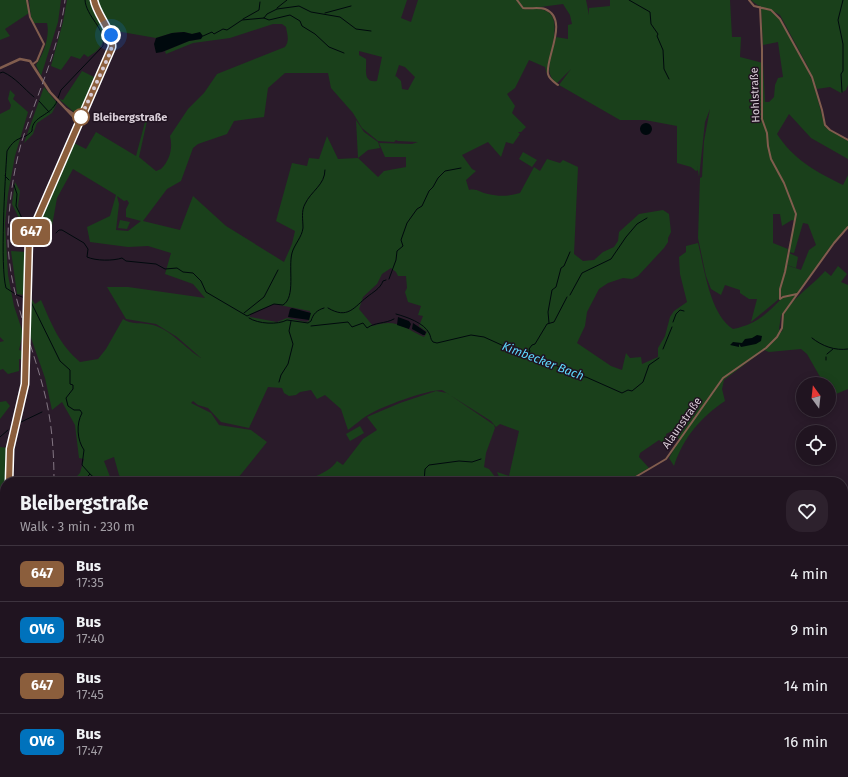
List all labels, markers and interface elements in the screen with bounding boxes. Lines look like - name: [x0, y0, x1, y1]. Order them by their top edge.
- your location: [101, 25, 121, 45]
- street label: Hohlstraße: [748, 67, 762, 123]
- marker: Bleibergstraße: [72, 108, 90, 126]
- place label: Bleibergstraße: [93, 111, 167, 124]
- line badge: 647: [8, 219, 54, 245]
- text: 647: [20, 223, 42, 240]
- water label: Kimbecker Bach: [500, 339, 586, 383]
- north arrow: [796, 377, 836, 417]
- map controls: [796, 377, 836, 465]
- street label: Alaunstraße: [660, 395, 704, 451]
- button: locate: [796, 425, 836, 465]
- button: heart: [786, 490, 828, 532]
- text: Bleibergstraße: [20, 492, 149, 515]
- text: Walk · 3 min · 230 m: [20, 519, 135, 534]
- text: Bus: [76, 557, 101, 575]
- text: 647: [31, 565, 53, 582]
- text: 4 min: [790, 565, 828, 583]
- text: 17:35: [76, 575, 104, 590]
- text: Bus: [76, 613, 101, 631]
- text: OV6: [29, 621, 55, 638]
- text: 9 min: [790, 621, 828, 639]
- text: 17:40: [76, 631, 105, 646]
- text: Bus: [76, 669, 101, 687]
- text: 647: [31, 677, 53, 694]
- text: 14 min: [784, 677, 828, 695]
- text: 17:45: [76, 687, 104, 702]
- text: Bus: [76, 725, 101, 743]
- text: OV6: [29, 733, 55, 750]
- text: 16 min: [784, 733, 828, 751]
- text: 17:47: [76, 743, 103, 758]

